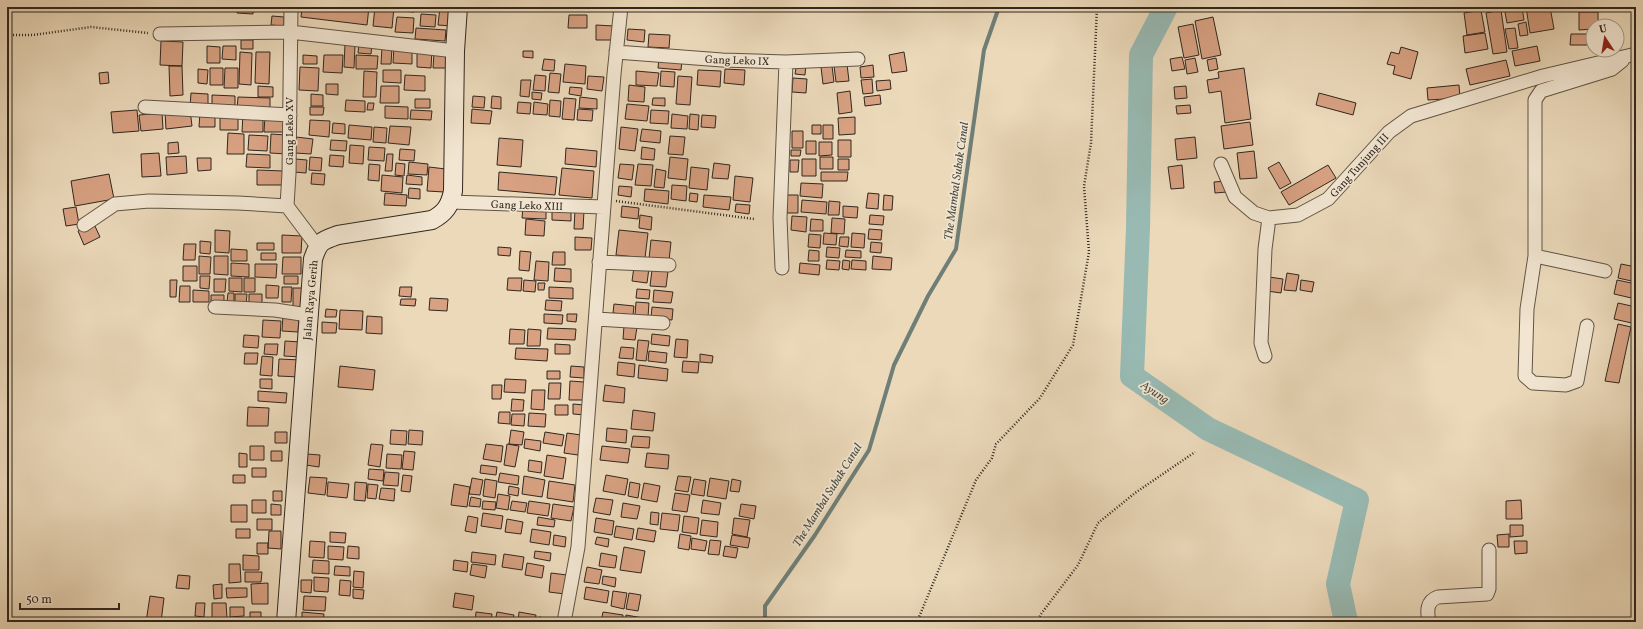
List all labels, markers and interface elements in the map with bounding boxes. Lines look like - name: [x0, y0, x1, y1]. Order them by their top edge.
- north arrow: [1585, 18, 1625, 58]
- text: U: [1598, 21, 1609, 38]
- street label: Gang Leko IX: [705, 53, 769, 70]
- street label: Gang Leko XV: [283, 97, 298, 165]
- water label: The Mambal Subak Canal: [941, 121, 973, 241]
- street label: Gang Tunjung III: [1327, 131, 1393, 201]
- street label: Gang Leko XIII: [491, 198, 563, 215]
- street label: Jalan Raya Gerih: [301, 259, 323, 341]
- water label: Ayung: [1136, 377, 1172, 408]
- water label: The Mambal Subak Canal: [789, 441, 866, 550]
- scale bar: [20, 585, 119, 611]
- text: 50 m: [26, 592, 52, 608]

